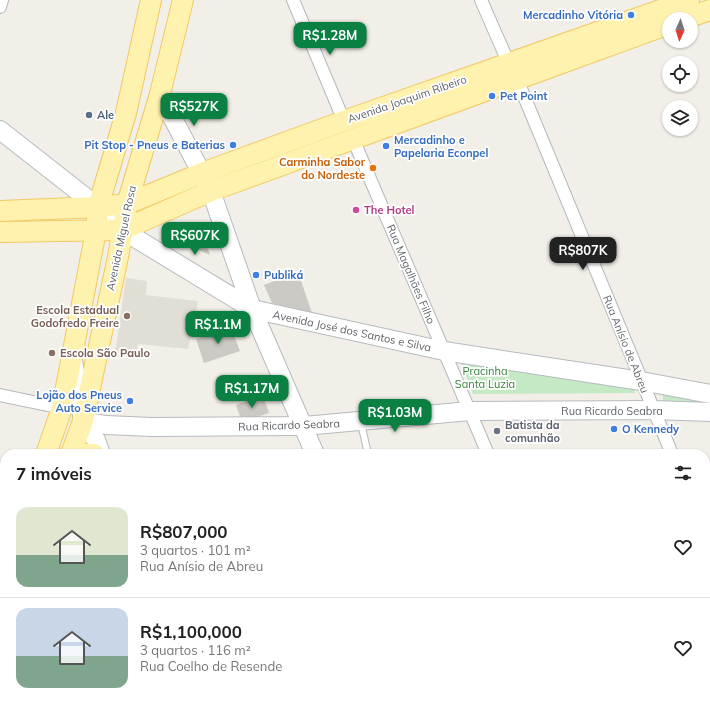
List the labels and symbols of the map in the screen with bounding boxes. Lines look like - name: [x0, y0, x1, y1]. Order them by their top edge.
- place label: Mercadinho Vitória: [523, 8, 623, 22]
- marker: Mercadinho Vitória: [626, 10, 636, 20]
- north arrow: [662, 12, 698, 48]
- pin: R$1.28M: [293, 22, 367, 56]
- street label: Avenida Joaquim Ribeiro: [346, 72, 468, 126]
- place label: Pet Point: [500, 89, 547, 103]
- marker: Pet Point: [487, 91, 497, 101]
- pin: R$527K: [161, 93, 227, 127]
- place label: Ale: [97, 108, 114, 122]
- marker: Ale: [84, 110, 94, 120]
- place label: Mercadinho e Papelaria Econpel: [394, 133, 488, 160]
- place label: Pit Stop - Pneus e Baterias: [84, 138, 225, 152]
- marker: Pit Stop - Pneus e Baterias: [228, 140, 238, 150]
- marker: Mercadinho e Papelaria Econpel: [381, 141, 391, 151]
- place label: Carminha Sabor do Nordeste: [279, 155, 366, 182]
- marker: Carminha Sabor do Nordeste: [368, 163, 378, 173]
- street label: Avenida Miguel Rosa: [103, 184, 139, 292]
- place label: The Hotel: [364, 203, 415, 217]
- marker: The Hotel: [351, 205, 361, 215]
- pin: R$607K: [162, 222, 228, 256]
- street label: Rua Magalhães Filho: [384, 222, 438, 326]
- pin: R$807K: [550, 237, 616, 271]
- place label: Publiká: [264, 268, 303, 282]
- marker: Publiká: [251, 270, 261, 280]
- street label: Rua Anísio de Abreu: [600, 293, 652, 395]
- place label: Escola Estadual Godofredo Freire: [31, 303, 119, 330]
- street label: Avenida José dos Santos e Silva: [271, 307, 433, 355]
- marker: Escola Estadual Godofredo Freire: [122, 311, 132, 321]
- pin: R$1.1M: [185, 311, 251, 345]
- place label: Escola São Paulo: [60, 346, 150, 360]
- marker: Escola São Paulo: [47, 348, 57, 358]
- park label: Pracinha Santa Luzia: [455, 364, 515, 391]
- pin: R$1.17M: [215, 375, 289, 409]
- place label: Lojão dos Pneus Auto Service: [36, 388, 122, 415]
- marker: Lojão dos Pneus Auto Service: [125, 396, 135, 406]
- pin: R$1.03M: [358, 399, 432, 433]
- street label: Rua Ricardo Seabra: [561, 404, 663, 418]
- street label: Rua Ricardo Seabra: [238, 416, 340, 434]
- place label: Batista da comunhão: [505, 418, 560, 445]
- place label: O Kennedy: [622, 422, 679, 436]
- marker: O Kennedy: [609, 424, 619, 434]
- marker: Batista da comunhão: [492, 426, 502, 436]

